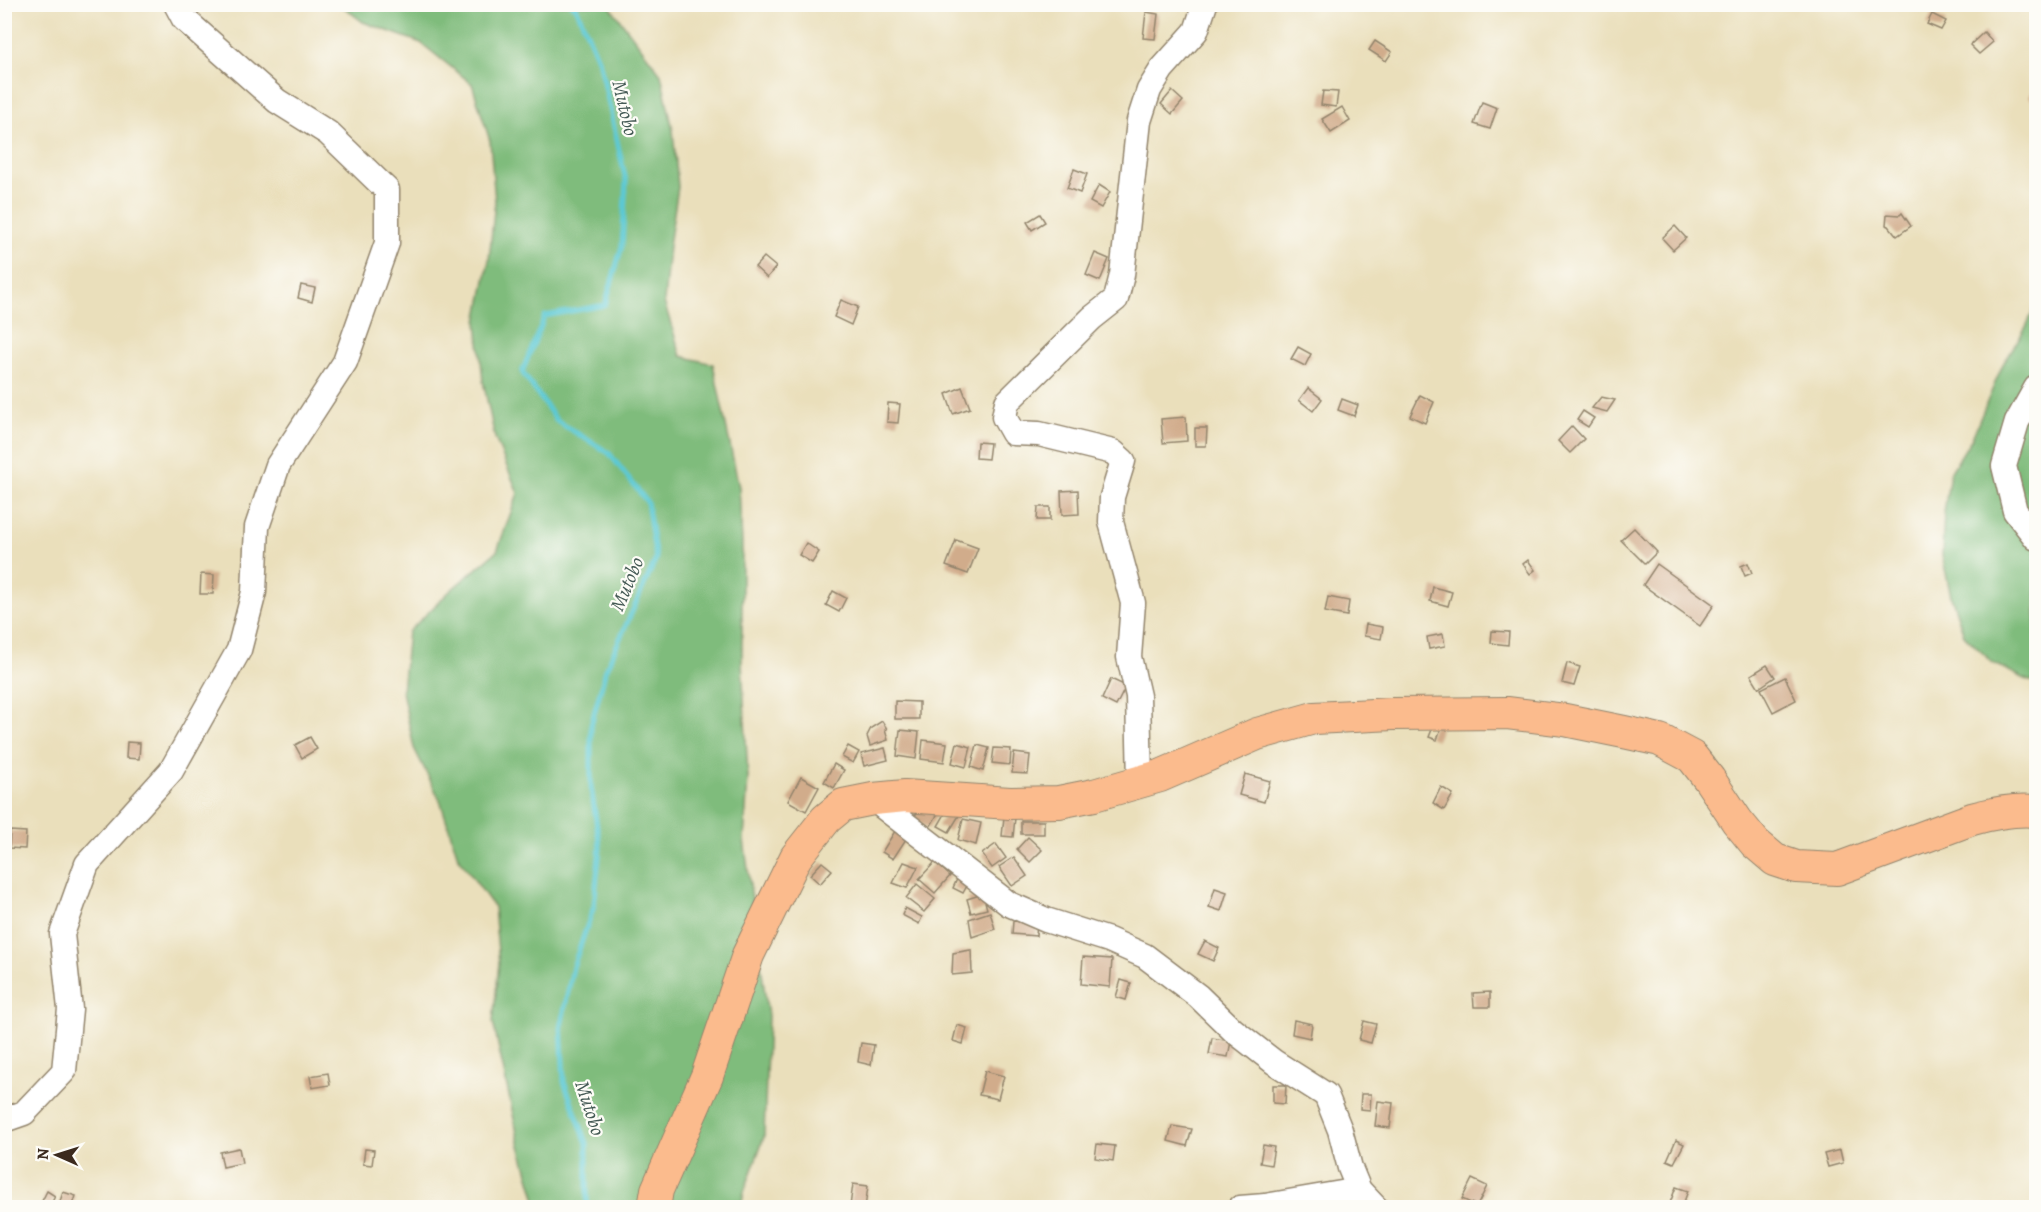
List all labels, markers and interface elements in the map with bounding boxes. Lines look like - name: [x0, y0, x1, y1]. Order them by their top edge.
- water label: Mutobo: [605, 77, 645, 139]
- water label: Mutobo: [604, 553, 650, 615]
- water label: Mutobo: [568, 1077, 612, 1139]
- north arrow: [27, 1125, 87, 1185]
- text: N: [32, 1148, 54, 1161]

